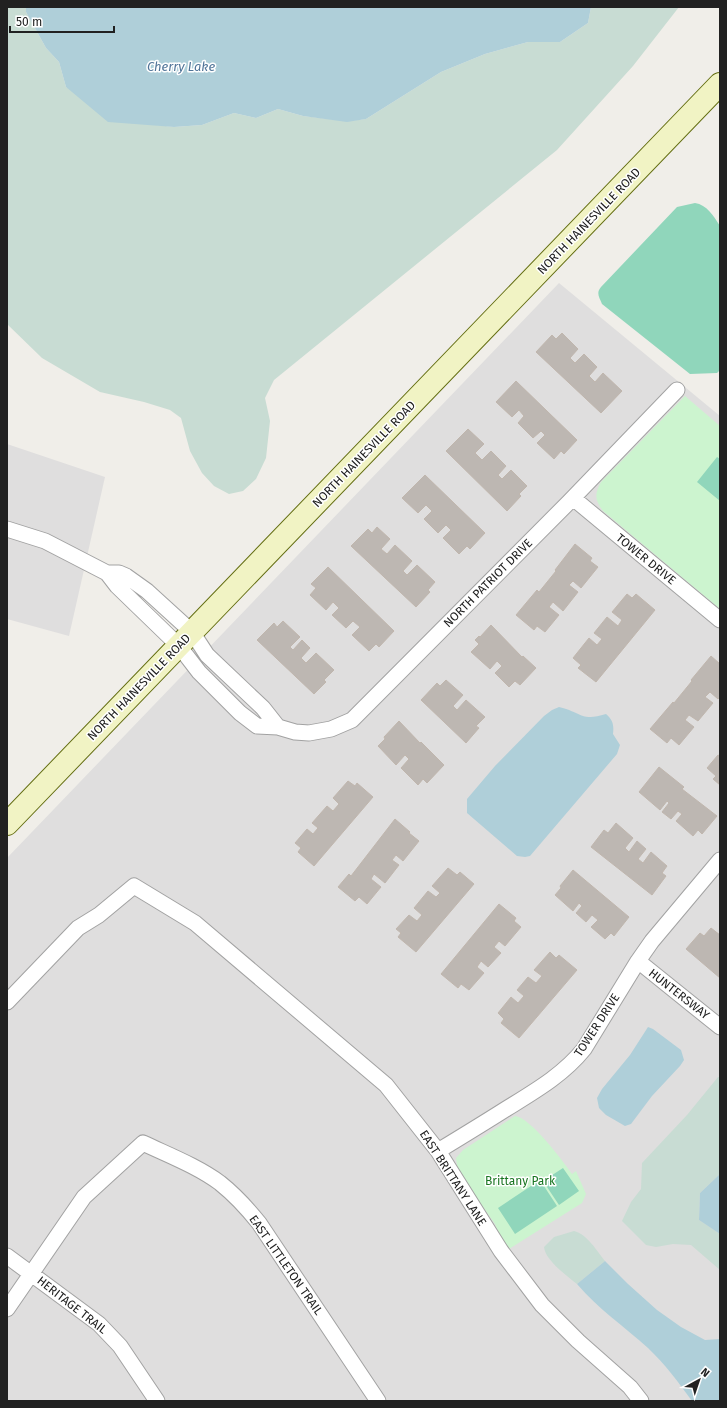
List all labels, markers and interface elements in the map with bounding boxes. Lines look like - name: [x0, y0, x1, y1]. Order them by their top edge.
- scale bar: [10, 8, 114, 34]
- text: 50 m: [16, 15, 42, 29]
- water label: Cherry Lake: [147, 59, 215, 74]
- street label: NORTH HAINESVILLE ROAD: [535, 165, 644, 277]
- street label: NORTH HAINESVILLE ROAD: [310, 398, 419, 510]
- street label: TOWER DRIVE: [613, 531, 679, 587]
- street label: NORTH PATRIOT DRIVE: [441, 536, 535, 630]
- street label: NORTH HAINESVILLE ROAD: [85, 631, 194, 743]
- street label: HUNTERSWAY: [646, 966, 713, 1022]
- street label: TOWER DRIVE: [571, 991, 623, 1059]
- street label: EAST BRITTANY LANE: [417, 1128, 489, 1228]
- park label: Brittany Park: [485, 1174, 556, 1188]
- street label: EAST LITTLETON TRAIL: [246, 1212, 326, 1318]
- street label: HERITAGE TRAIL: [34, 1273, 110, 1337]
- north arrow: [679, 1360, 719, 1400]
- text: N: [698, 1365, 712, 1380]

